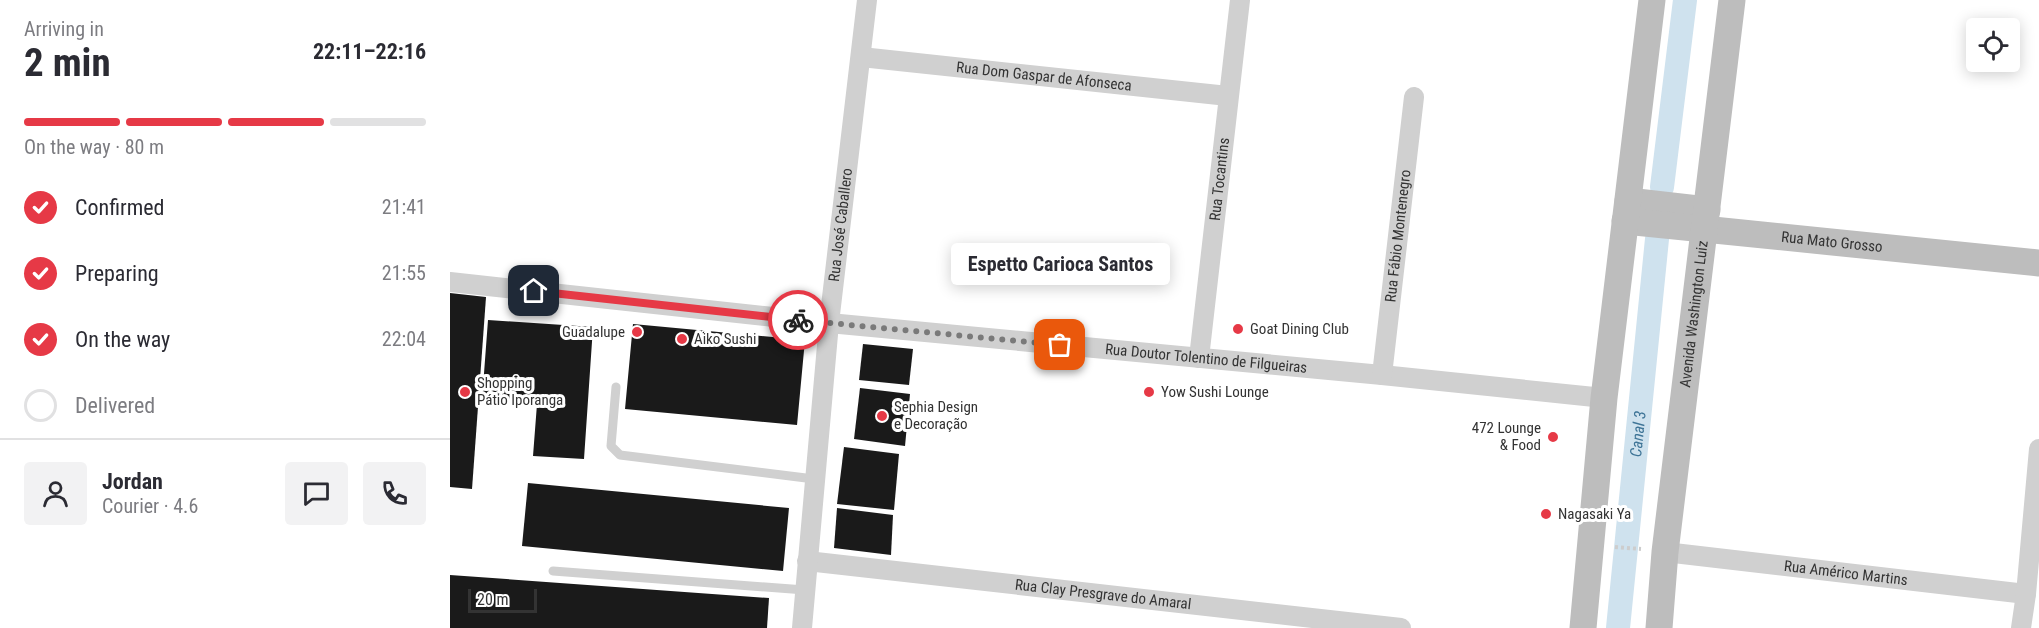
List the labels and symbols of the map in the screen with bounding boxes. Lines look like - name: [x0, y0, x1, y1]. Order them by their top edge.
- street label: Rua Dom Gaspar de Afonseca: [955, 58, 1133, 95]
- street label: Rua Tocantins: [1206, 136, 1233, 222]
- street label: Rua José Caballero: [825, 167, 856, 283]
- street label: Rua Fábio Montenegro: [1381, 169, 1415, 303]
- street label: Rua Mato Grosso: [1780, 228, 1883, 256]
- street label: Avenida Washington Luiz: [1676, 240, 1712, 388]
- callout: Espetto Carioca Santos: [950, 243, 1170, 285]
- pin: [508, 265, 559, 316]
- courier: [768, 290, 828, 350]
- pin: [1034, 319, 1085, 370]
- place label: Goat Dining Club: [1250, 320, 1349, 338]
- marker: Goat Dining Club: [1231, 322, 1245, 336]
- place label: Guadalupe: [562, 323, 625, 341]
- marker: Guadalupe: [630, 325, 644, 339]
- place label: Aiko Sushi: [694, 330, 756, 348]
- marker: Aiko Sushi: [675, 332, 689, 346]
- street label: Rua Doutor Tolentino de Filgueiras: [1104, 340, 1308, 377]
- place label: Shopping Pátio Iporanga: [477, 374, 563, 409]
- place label: Yow Sushi Lounge: [1161, 383, 1269, 401]
- marker: Shopping Pátio Iporanga: [458, 385, 472, 399]
- marker: Yow Sushi Lounge: [1142, 385, 1156, 399]
- place label: Sephia Design e Decoração: [894, 398, 978, 433]
- marker: Sephia Design e Decoração: [875, 409, 889, 423]
- water label: Canal 3: [1626, 410, 1650, 458]
- place label: 472 Lounge & Food: [1472, 419, 1541, 454]
- marker: 472 Lounge & Food: [1546, 430, 1560, 444]
- place label: Nagasaki Ya: [1558, 505, 1631, 523]
- marker: Nagasaki Ya: [1539, 507, 1553, 521]
- street label: Rua Américo Martins: [1783, 557, 1909, 589]
- street label: Rua Clay Presgrave do Amaral: [1014, 576, 1192, 613]
- scale bar: [468, 586, 537, 614]

